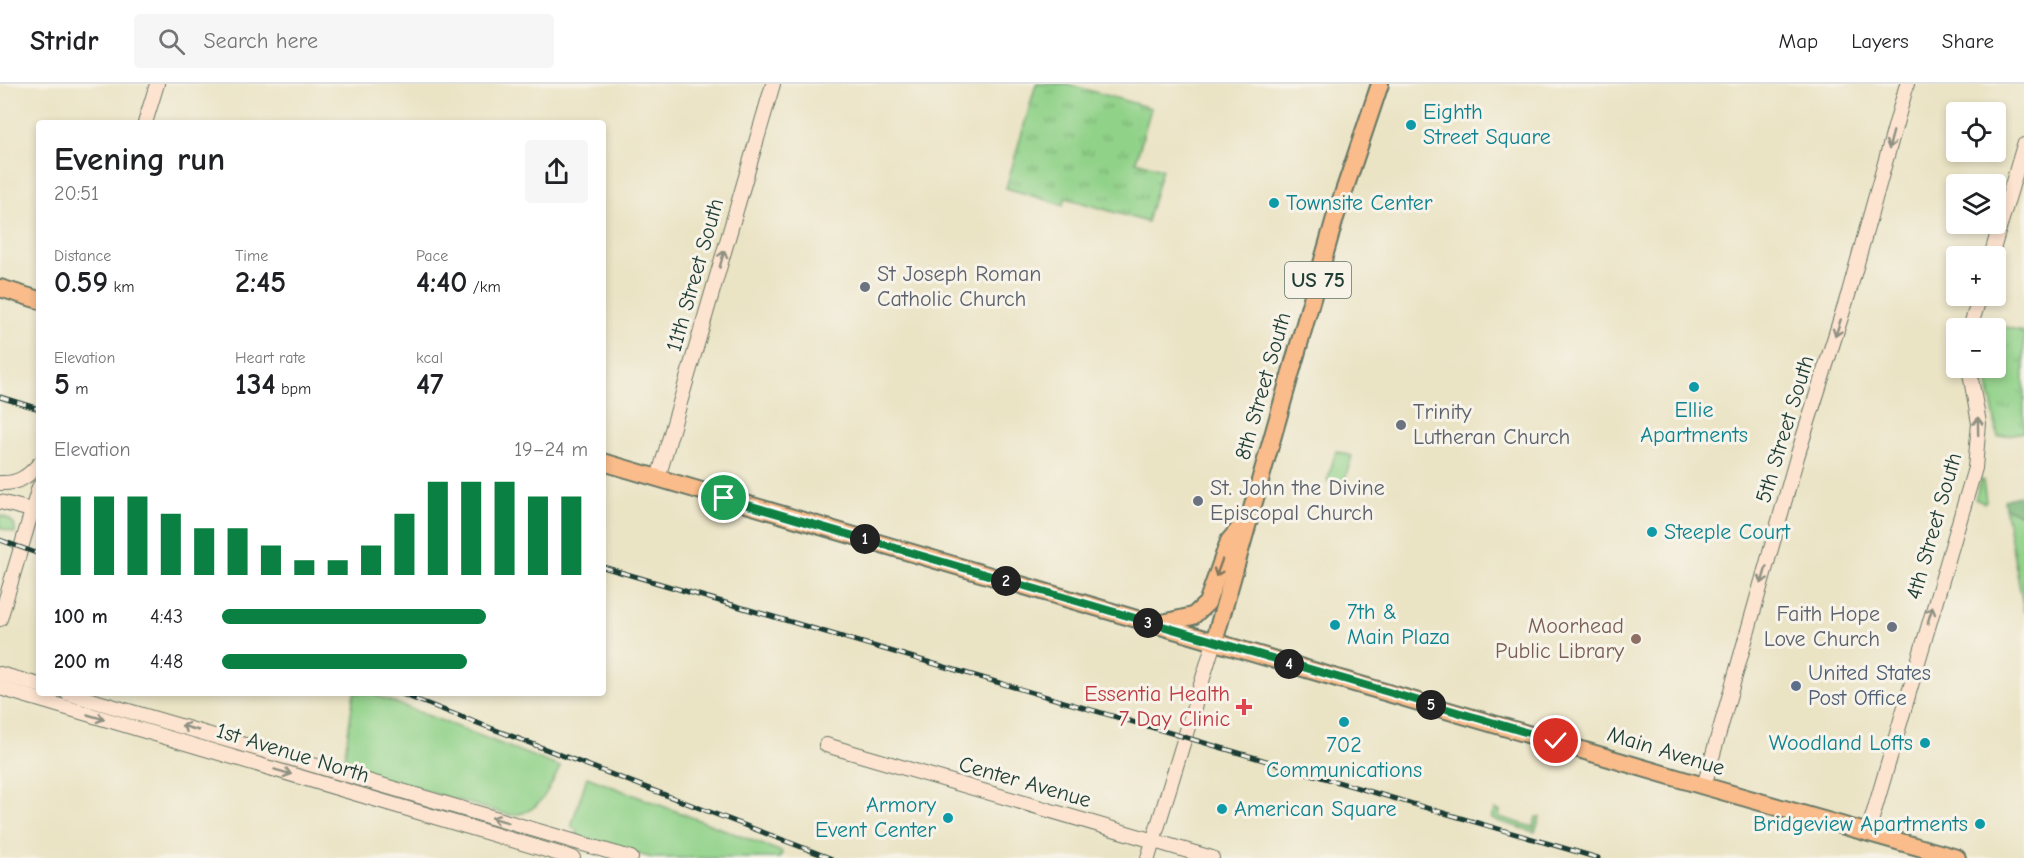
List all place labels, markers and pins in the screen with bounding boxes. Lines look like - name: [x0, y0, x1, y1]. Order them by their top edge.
- place label: Eighth Street Square: [1423, 99, 1551, 150]
- marker: Eighth Street Square: [1404, 118, 1418, 132]
- place label: Townsite Center: [1286, 190, 1433, 216]
- marker: Townsite Center: [1267, 196, 1281, 210]
- place label: St Joseph Roman Catholic Church: [877, 261, 1041, 312]
- marker: St Joseph Roman Catholic Church: [858, 280, 872, 294]
- marker: Ellie Apartments: [1687, 380, 1701, 394]
- place label: Ellie Apartments: [1640, 397, 1748, 448]
- place label: Trinity Lutheran Church: [1413, 399, 1570, 450]
- marker: Trinity Lutheran Church: [1394, 418, 1408, 432]
- pin: [698, 472, 749, 523]
- place label: St. John the Divine Episcopal Church: [1210, 475, 1385, 526]
- marker: St. John the Divine Episcopal Church: [1191, 494, 1205, 508]
- place label: Steeple Court: [1664, 519, 1791, 545]
- pin: 1: [850, 524, 880, 554]
- marker: Steeple Court: [1645, 525, 1659, 539]
- pin: 2: [991, 566, 1021, 596]
- place label: 7th & Main Plaza: [1347, 599, 1450, 650]
- place label: Faith Hope Love Church: [1764, 601, 1880, 652]
- pin: 3: [1133, 608, 1163, 638]
- place label: Moorhead Public Library: [1495, 613, 1624, 664]
- marker: 7th & Main Plaza: [1328, 618, 1342, 632]
- marker: Faith Hope Love Church: [1885, 620, 1899, 634]
- marker: Moorhead Public Library: [1629, 632, 1643, 646]
- pin: 4: [1274, 649, 1304, 679]
- place label: United States Post Office: [1808, 660, 1931, 711]
- marker: United States Post Office: [1789, 679, 1803, 693]
- place label: Essentia Health 7 Day Clinic: [1084, 681, 1230, 732]
- pin: 5: [1416, 690, 1446, 720]
- marker: Essentia Health 7 Day Clinic: [1235, 698, 1253, 716]
- marker: 702 Communications: [1337, 715, 1351, 729]
- pin: [1530, 715, 1581, 766]
- place label: Woodland Lofts: [1769, 730, 1913, 756]
- place label: 702 Communications: [1266, 732, 1422, 783]
- marker: Woodland Lofts: [1918, 736, 1932, 750]
- place label: Armory Event Center: [815, 792, 936, 843]
- place label: American Square: [1234, 796, 1397, 822]
- marker: American Square: [1215, 802, 1229, 816]
- marker: Armory Event Center: [941, 811, 955, 825]
- place label: Bridgeview Apartments: [1753, 811, 1968, 837]
- marker: Bridgeview Apartments: [1973, 817, 1987, 831]

